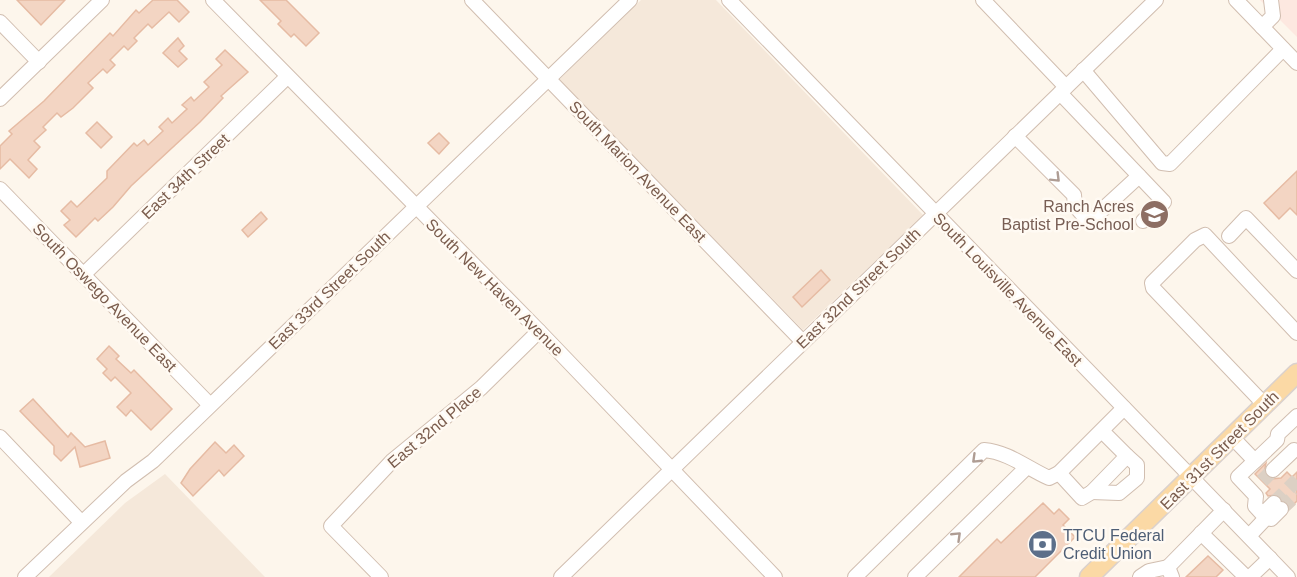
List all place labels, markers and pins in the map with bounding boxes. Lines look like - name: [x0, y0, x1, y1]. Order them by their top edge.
- place label: Ranch Acres Baptist Pre-School: [1001, 198, 1134, 233]
- school or university icon: Ranch Acres Baptist Pre-School: [1139, 199, 1171, 231]
- place label: TTCU Federal Credit Union: [1063, 527, 1164, 562]
- bank icon: TTCU Federal Credit Union: [1026, 528, 1058, 560]

